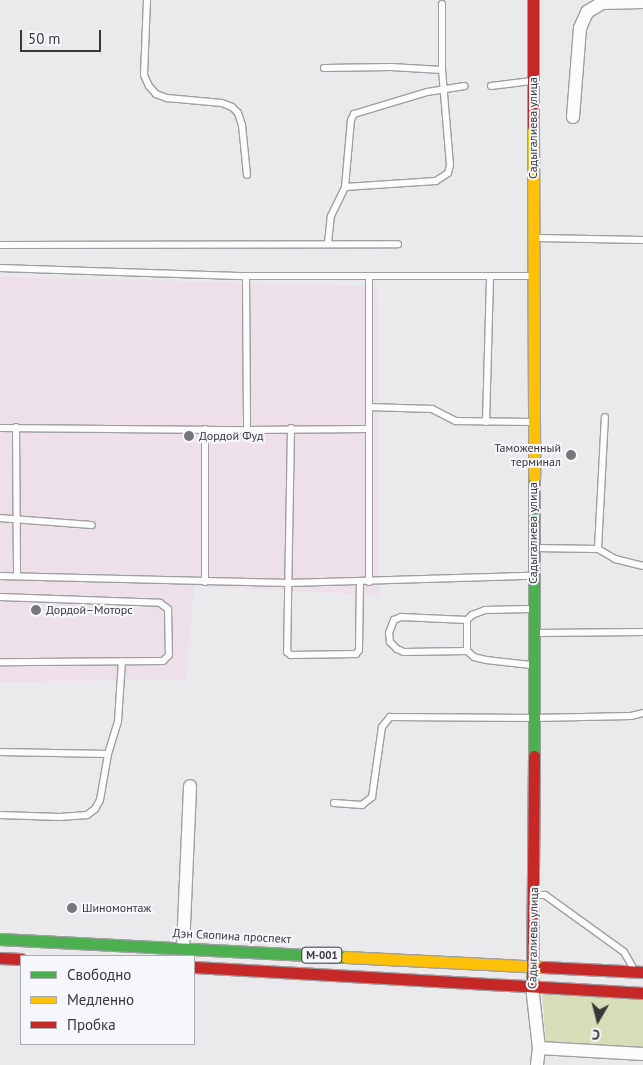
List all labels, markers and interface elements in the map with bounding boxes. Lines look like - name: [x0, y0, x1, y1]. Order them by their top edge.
- scale bar: [22, 20, 104, 52]
- text: 50 m: [28, 29, 61, 48]
- street label: Садыгалиева улица: [526, 77, 540, 179]
- place label: Дордой Фуд: [199, 429, 263, 443]
- marker: Дордой Фуд: [183, 430, 195, 442]
- place label: Таможенный терминал: [494, 441, 561, 469]
- marker: Таможенный терминал: [565, 449, 577, 461]
- street label: Садыгалиева улица: [526, 482, 540, 584]
- place label: Дордой–Моторс: [46, 603, 133, 617]
- marker: Дордой–Моторс: [30, 604, 42, 616]
- street label: Садыгалиева улица: [525, 887, 541, 989]
- place label: Шиномонтаж: [82, 901, 151, 915]
- marker: Шиномонтаж: [66, 902, 78, 914]
- street label: Дэн Сяопина проспект: [172, 926, 292, 946]
- road number: M-001: [301, 946, 343, 964]
- legend: [20, 955, 195, 1045]
- text: Свободно: [67, 965, 131, 984]
- text: Медленно: [67, 990, 134, 1009]
- north arrow: [573, 995, 623, 1045]
- text: Пробка: [67, 1015, 116, 1034]
- text: С: [591, 1025, 601, 1044]

